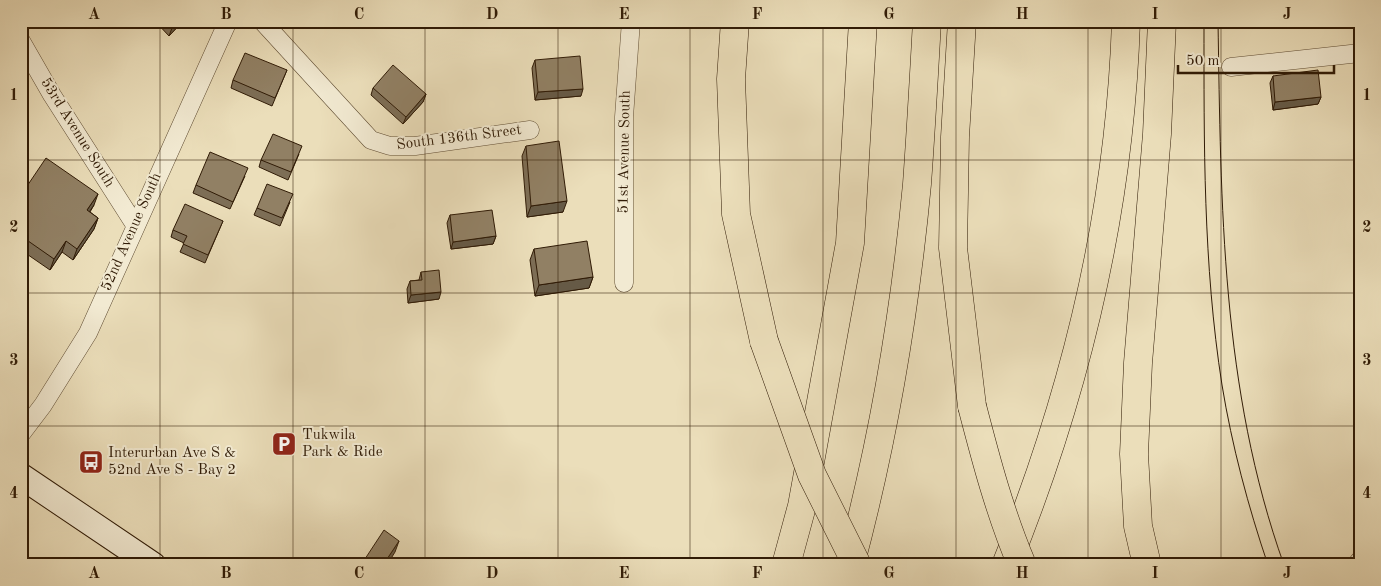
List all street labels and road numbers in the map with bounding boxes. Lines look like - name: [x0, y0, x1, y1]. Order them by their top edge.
- street label: 53rd Avenue South: [37, 76, 117, 190]
- street label: 51st Avenue South: [616, 90, 634, 214]
- street label: South 136th Street: [396, 123, 522, 153]
- street label: 52nd Avenue South: [99, 171, 165, 293]

